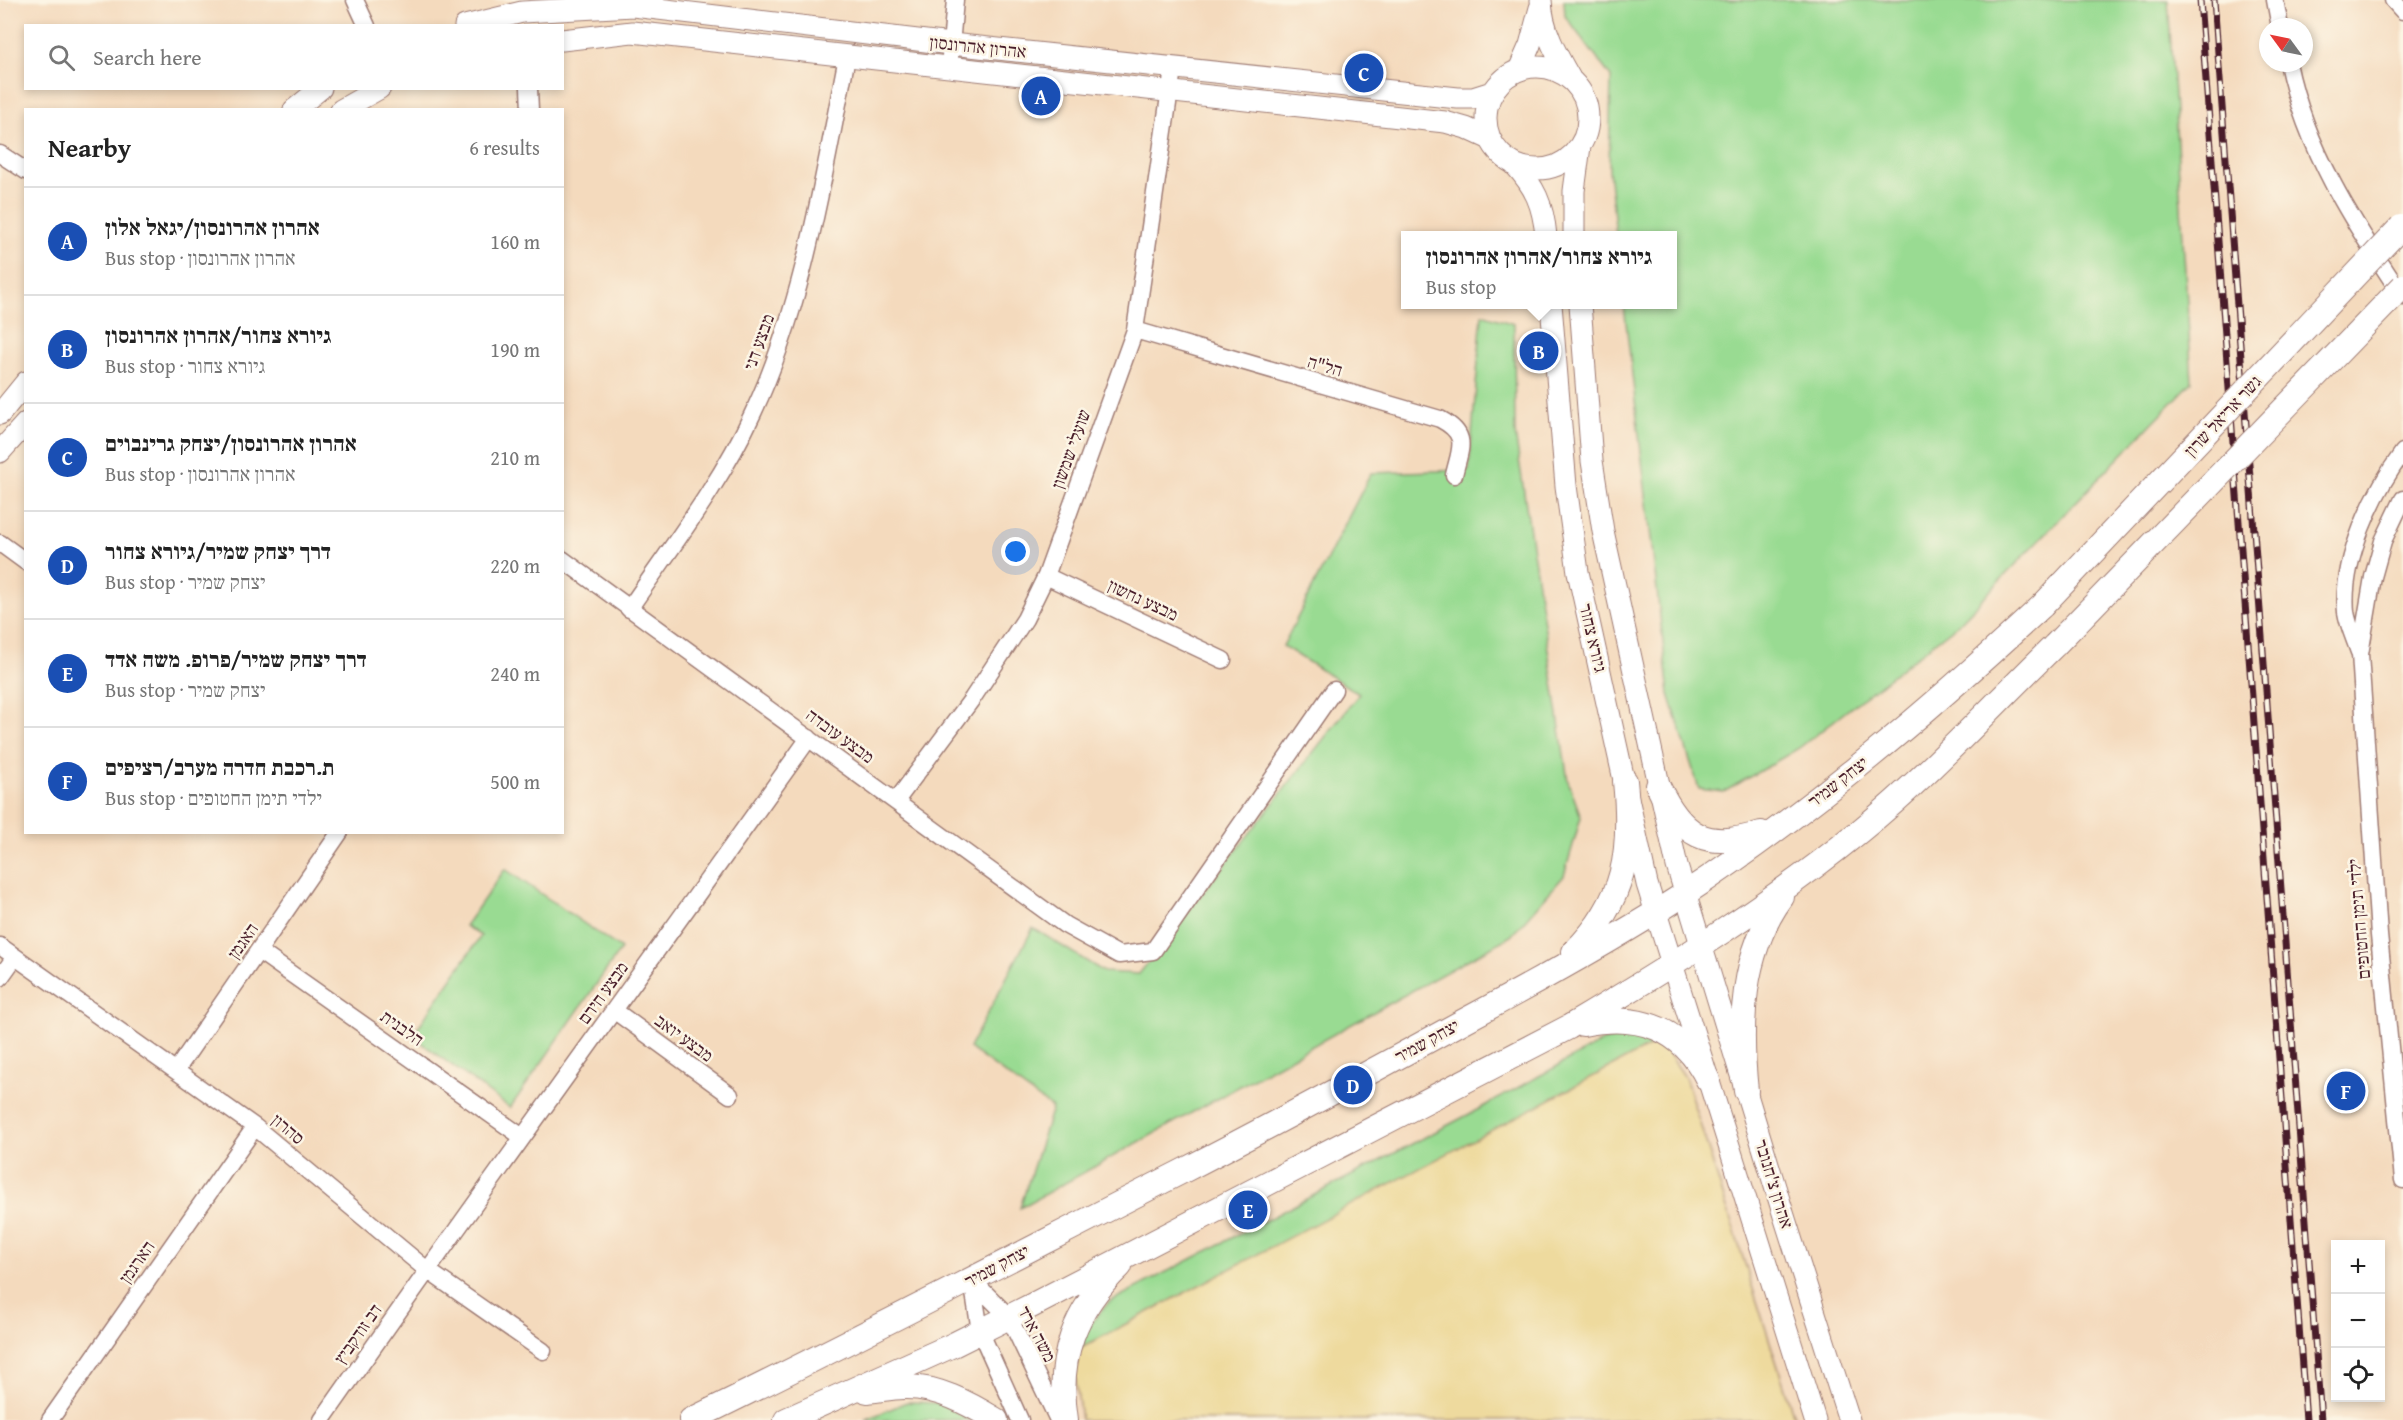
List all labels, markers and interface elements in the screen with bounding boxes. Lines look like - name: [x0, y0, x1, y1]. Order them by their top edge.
- north arrow: [2259, 18, 2313, 72]
- search box: [24, 24, 564, 90]
- street label: אהרון אהרונסון: [928, 28, 1028, 65]
- icon: search: [45, 41, 78, 74]
- text: Search here: [93, 41, 202, 73]
- pin: C: [1344, 50, 1384, 96]
- pin: A: [1022, 74, 1060, 118]
- text: Nearby: [48, 128, 131, 167]
- text: 6 results: [469, 133, 540, 162]
- text: אהרון אהרונסון/יגאל אלון: [105, 211, 320, 243]
- text: A: [61, 227, 74, 256]
- text: 160 m: [490, 227, 540, 256]
- popup: [1401, 231, 1677, 309]
- text: גיורא צחור/אהרון אהרונסון: [1426, 240, 1652, 272]
- text: Bus stop · אהרון אהרונסון: [105, 243, 296, 272]
- text: Bus stop: [1426, 272, 1496, 301]
- street label: מבצע דני: [736, 310, 781, 374]
- text: גיורא צחור/אהרון אהרונסון: [105, 319, 331, 351]
- pin: B: [1520, 328, 1558, 374]
- text: B: [61, 335, 74, 364]
- text: 190 m: [490, 335, 540, 364]
- street label: הל"ה: [1304, 348, 1346, 383]
- text: Bus stop · גיורא צחור: [105, 351, 265, 380]
- street label: גשר אריאל שרון: [2177, 369, 2268, 463]
- street label: שועלי שמשון: [1044, 405, 1097, 492]
- text: אהרון אהרונסון/יצחק גרינבוים: [105, 427, 357, 459]
- text: C: [62, 443, 73, 472]
- text: 210 m: [490, 443, 540, 472]
- text: Bus stop · אהרון אהרונסון: [105, 459, 296, 488]
- text: דרך יצחק שמיר/גיורא צחור: [105, 535, 331, 567]
- your location: [1001, 537, 1030, 566]
- text: D: [61, 551, 74, 580]
- text: 220 m: [490, 551, 540, 580]
- text: Bus stop · יצחק שמיר: [105, 567, 266, 596]
- street label: מבצע נחשון: [1103, 571, 1183, 628]
- street label: גיורא צחור: [1572, 601, 1615, 675]
- text: דרך יצחק שמיר/פרופ. משה אדד: [105, 643, 367, 675]
- text: E: [62, 659, 73, 688]
- text: 240 m: [490, 659, 540, 688]
- text: Bus stop · יצחק שמיר: [105, 675, 266, 704]
- street label: מבצע עובדה: [800, 701, 880, 770]
- street label: יצחק שמיר: [1802, 749, 1874, 814]
- text: ת.רכבת חדרה מערב/רציפים: [105, 751, 335, 783]
- text: F: [62, 767, 73, 796]
- text: 500 m: [490, 767, 540, 796]
- text: Bus stop · ילדי תימן החטופים: [105, 783, 322, 812]
- street label: ילדי תימן החטופים: [2340, 858, 2377, 980]
- street label: האגמן: [220, 917, 265, 964]
- street label: מבצע חירם: [571, 956, 635, 1030]
- street label: הלבנית: [375, 1003, 430, 1052]
- street label: מבצע יואב: [649, 1007, 719, 1068]
- street label: יצחק שמיר: [1390, 1012, 1464, 1069]
- pin: D: [1334, 1062, 1372, 1108]
- pin: F: [2326, 1068, 2366, 1114]
- street label: סהרון: [266, 1107, 311, 1151]
- street label: אהרון צ'חנובר: [1748, 1136, 1801, 1232]
- pin: E: [1228, 1188, 1268, 1232]
- street label: הארגמן: [112, 1235, 161, 1289]
- street label: יצחק שמיר: [959, 1237, 1034, 1294]
- map controls: [2331, 1240, 2385, 1402]
- button: +: [2331, 1240, 2385, 1294]
- button: −: [2331, 1294, 2385, 1348]
- street label: דב זודקביץ: [327, 1298, 388, 1370]
- street label: משה ארד: [1011, 1301, 1064, 1367]
- button: locate: [2331, 1348, 2385, 1402]

